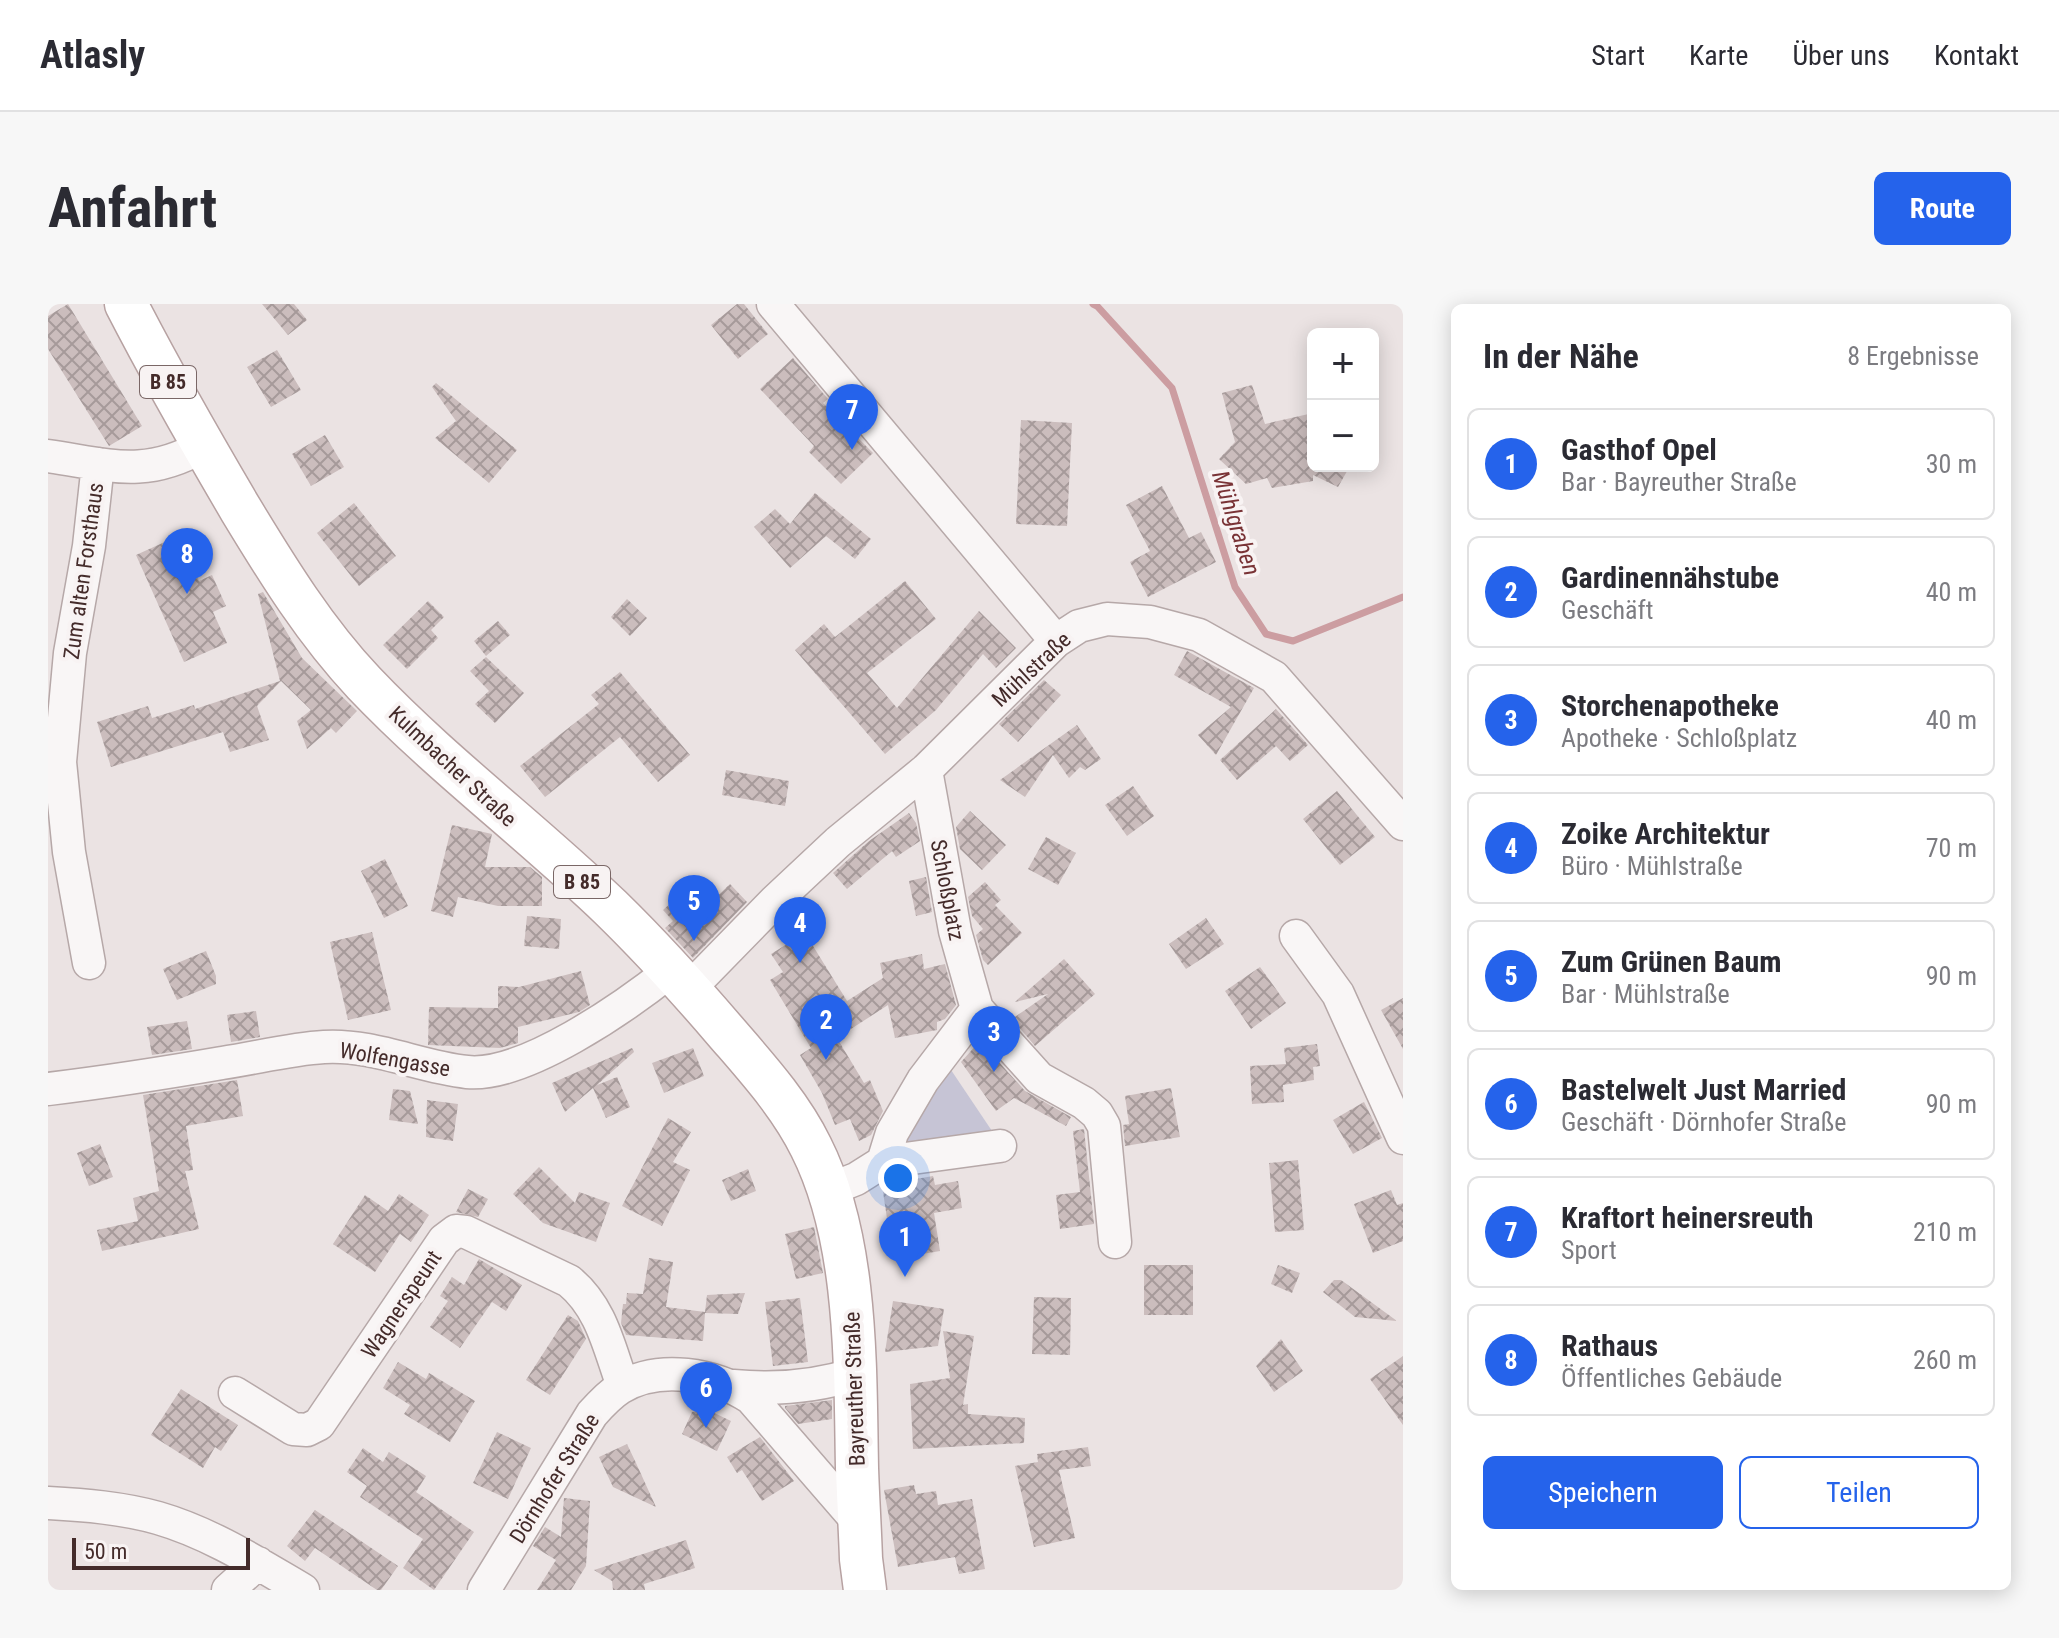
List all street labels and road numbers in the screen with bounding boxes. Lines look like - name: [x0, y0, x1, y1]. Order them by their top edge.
- road number: B 85: [140, 366, 196, 398]
- street label: Zum alten Forsthaus: [59, 481, 108, 661]
- street label: Mühlstraße: [987, 627, 1076, 712]
- street label: Kulmbacher Straße: [384, 701, 521, 832]
- street label: Schloßplatz: [925, 837, 970, 943]
- road number: B 85: [554, 866, 610, 898]
- street label: Wolfengasse: [338, 1037, 452, 1082]
- street label: Wagnerspeunt: [356, 1246, 447, 1363]
- street label: Bayreuther Straße: [839, 1311, 870, 1467]
- street label: Dörnhofer Straße: [505, 1409, 604, 1548]

